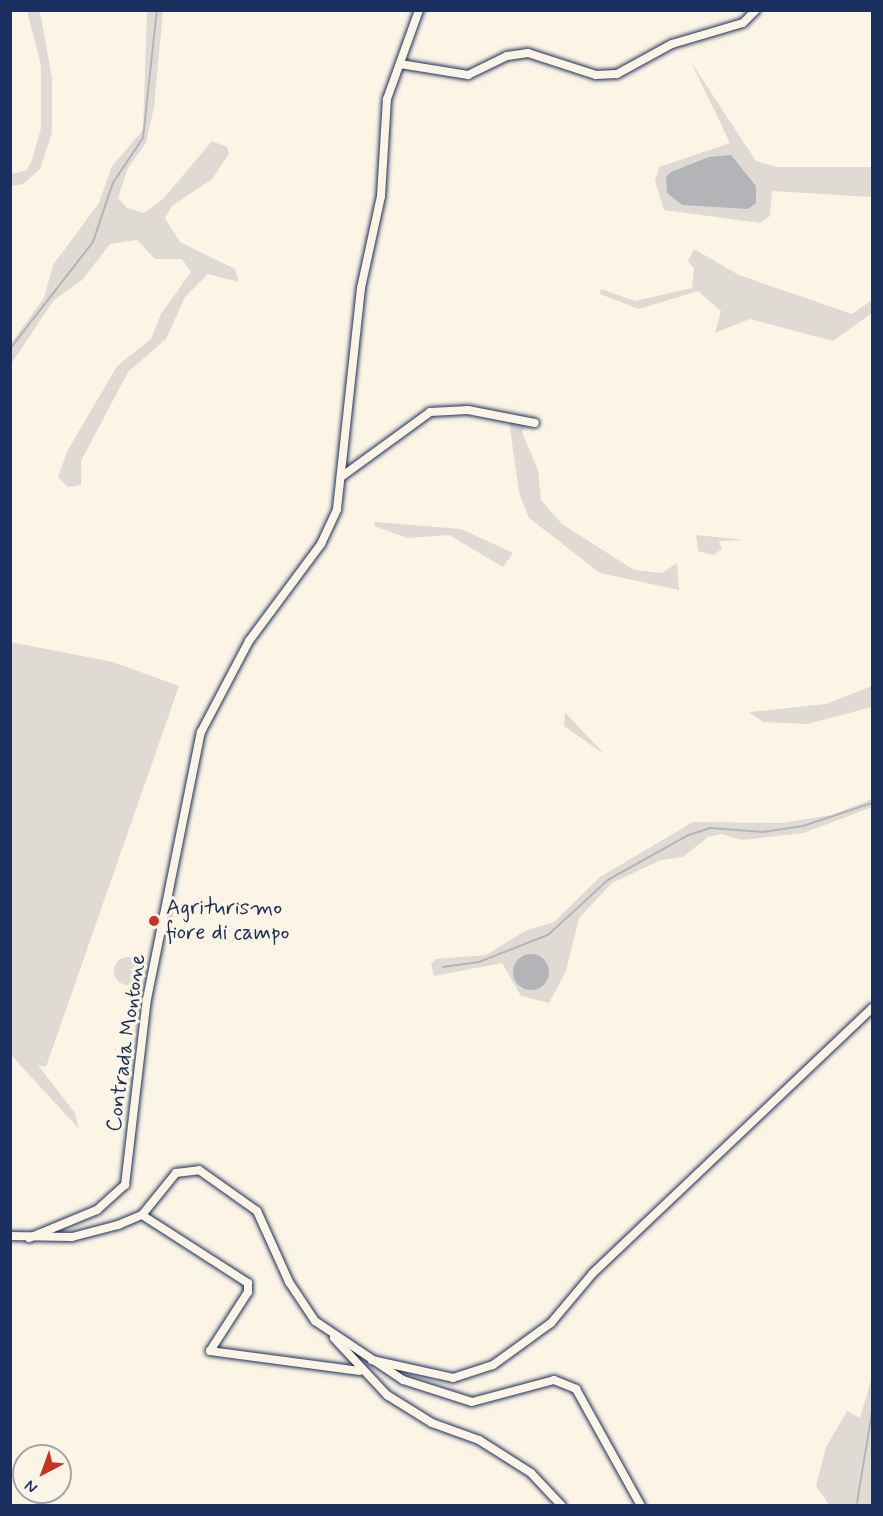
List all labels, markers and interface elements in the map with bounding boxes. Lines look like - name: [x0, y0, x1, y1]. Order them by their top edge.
- place label: Agriturismo fiore di campo: [166, 895, 291, 946]
- marker: Agriturismo fiore di campo: [147, 914, 161, 928]
- street label: Contrada Montone: [102, 953, 152, 1133]
- north arrow: [12, 1444, 72, 1504]
- text: N: [20, 1475, 42, 1498]

